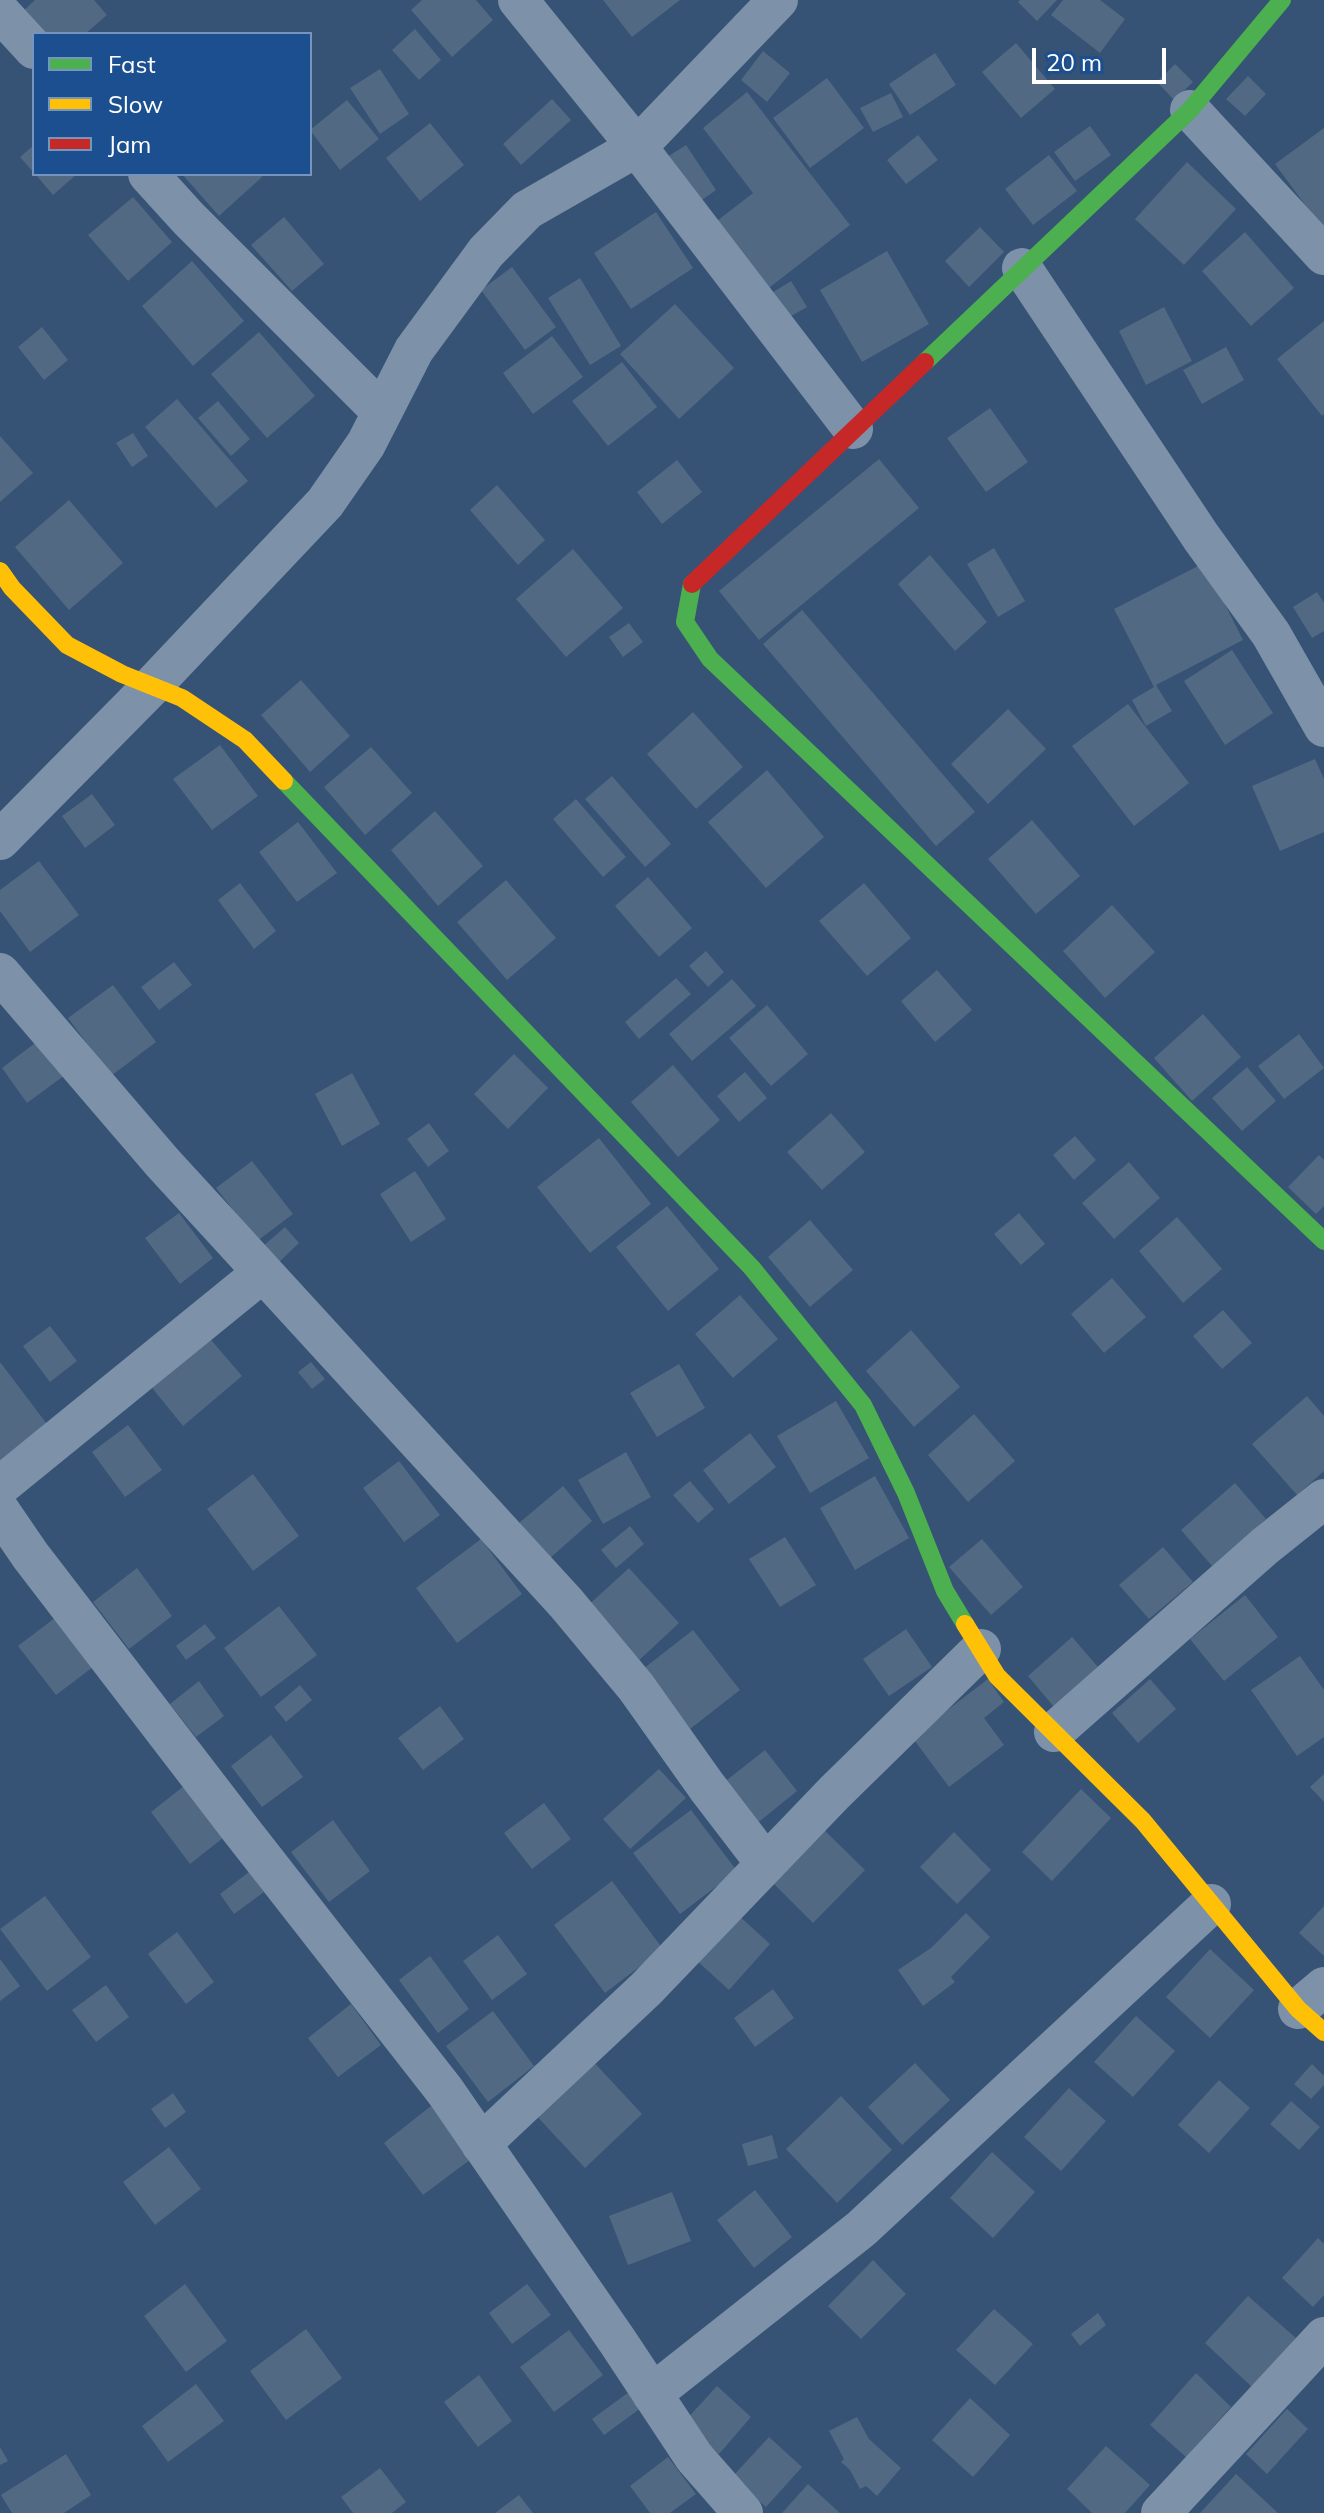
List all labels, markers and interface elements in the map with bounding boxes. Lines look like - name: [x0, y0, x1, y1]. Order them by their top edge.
- legend: [32, 32, 312, 176]
- scale bar: [1036, 32, 1170, 82]
- text: 20 m: [1046, 47, 1102, 77]
- text: Fast: [108, 49, 156, 79]
- text: Slow: [108, 89, 163, 119]
- text: Jam: [108, 129, 151, 159]

